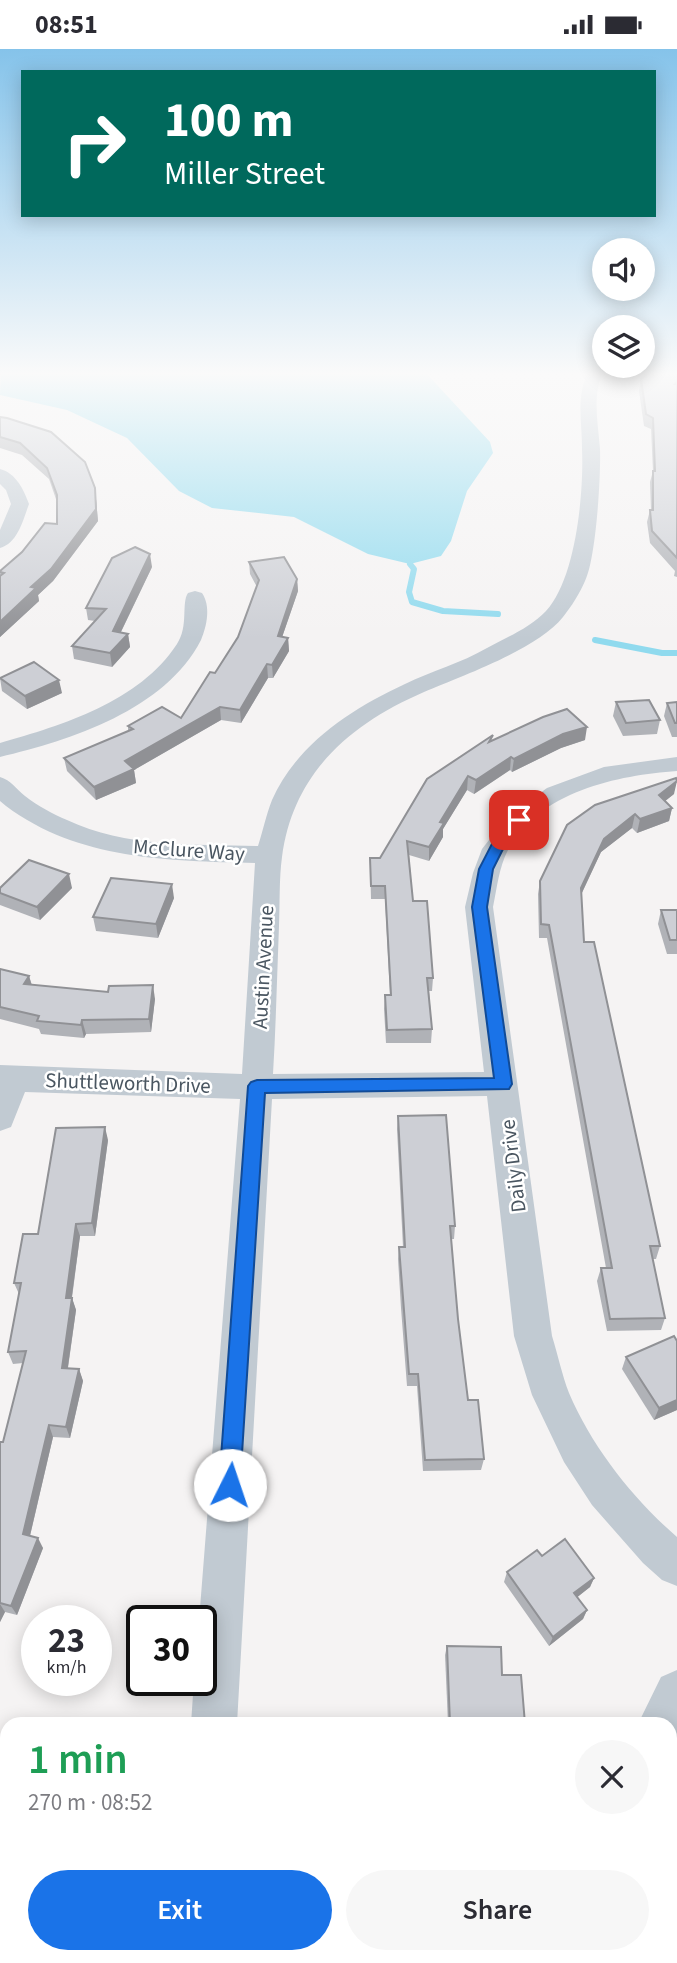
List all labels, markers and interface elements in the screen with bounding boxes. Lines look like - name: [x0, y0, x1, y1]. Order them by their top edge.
- text: 08:51: [35, 6, 98, 43]
- text: 100 m: [164, 86, 293, 156]
- icon: right: [49, 98, 140, 189]
- text: Miller Street: [164, 151, 325, 197]
- map controls: [592, 238, 655, 378]
- button: sound: [592, 238, 655, 301]
- button: layers: [592, 315, 655, 378]
- pin: [489, 790, 549, 850]
- icon: arrive: [500, 801, 538, 839]
- street label: McClure Way: [132, 831, 246, 869]
- street label: Austin Avenue: [245, 904, 281, 1030]
- street label: Shuttleworth Drive: [45, 1065, 211, 1101]
- street label: Daily Drive: [492, 1118, 534, 1214]
- position arrow: [193, 1448, 267, 1522]
- speed limit sign: 30: [126, 1605, 217, 1696]
- text: 23: [48, 1616, 85, 1666]
- text: km/h: [47, 1655, 86, 1680]
- text: 1 min: [28, 1730, 128, 1790]
- button: close: [575, 1740, 649, 1814]
- text: 270 m · 08:52: [28, 1786, 152, 1819]
- button: Exit: [28, 1870, 332, 1950]
- button: Share: [346, 1870, 649, 1950]

